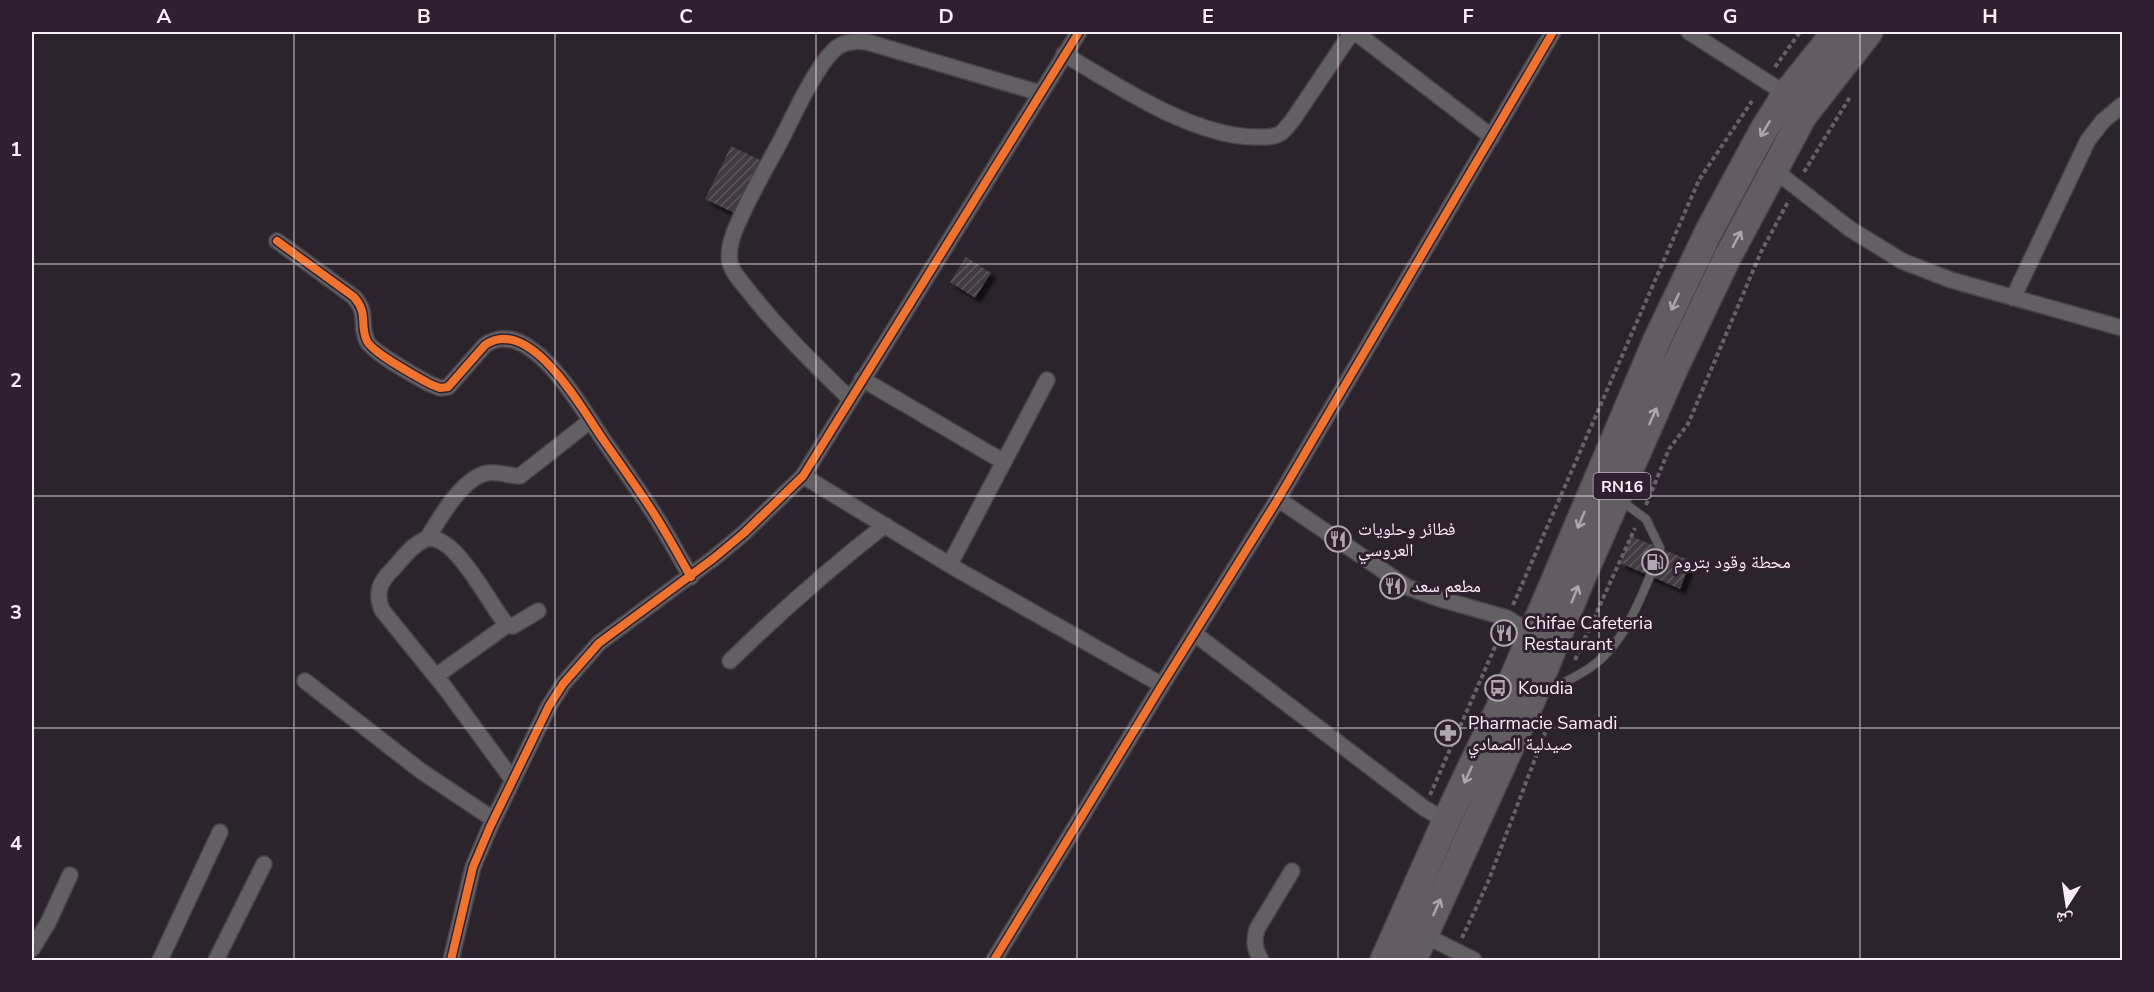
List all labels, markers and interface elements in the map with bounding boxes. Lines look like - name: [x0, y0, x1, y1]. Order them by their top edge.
- text: A: [157, 3, 172, 30]
- text: B: [417, 3, 431, 30]
- text: C: [679, 3, 693, 30]
- text: D: [938, 3, 954, 30]
- text: E: [1202, 3, 1214, 30]
- text: F: [1462, 3, 1474, 30]
- text: G: [1723, 3, 1737, 30]
- text: H: [1982, 3, 1998, 30]
- one-way arrow: [1758, 120, 1770, 137]
- text: 1: [10, 136, 22, 163]
- one-way arrow: [1732, 231, 1743, 249]
- one-way arrow: [1668, 293, 1680, 311]
- text: 2: [10, 367, 22, 394]
- one-way arrow: [1648, 407, 1659, 425]
- road number: RN16: [1594, 473, 1650, 499]
- one-way arrow: [1575, 510, 1586, 528]
- place label: فطائر وحلويات العروسي: [1358, 517, 1456, 565]
- restaurant icon: فطائر وحلويات العروسي: [1323, 524, 1353, 554]
- fuel station icon: محطة وقود بتروم: [1640, 547, 1670, 577]
- place label: محطة وقود بتروم: [1674, 550, 1791, 574]
- restaurant icon: مطعم سعد: [1378, 571, 1408, 601]
- place label: مطعم سعد: [1412, 574, 1481, 598]
- one-way arrow: [1570, 585, 1581, 604]
- text: 3: [10, 599, 22, 626]
- place label: Chifae Cafeteria Restaurant: [1524, 611, 1653, 656]
- restaurant icon: Chifae Cafeteria Restaurant: [1489, 618, 1519, 648]
- bus stop icon: Koudia: [1483, 673, 1513, 703]
- place label: Koudia: [1518, 676, 1573, 700]
- place label: Pharmacie Samadi صيدلية الصمادي: [1468, 711, 1618, 759]
- pharmacy icon: Pharmacie Samadi صيدلية الصمادي: [1433, 718, 1463, 748]
- one-way arrow: [1461, 765, 1473, 783]
- text: 4: [10, 830, 22, 857]
- north arrow: [2037, 875, 2097, 935]
- one-way arrow: [1432, 899, 1444, 917]
- text: ش: [2053, 906, 2075, 931]

